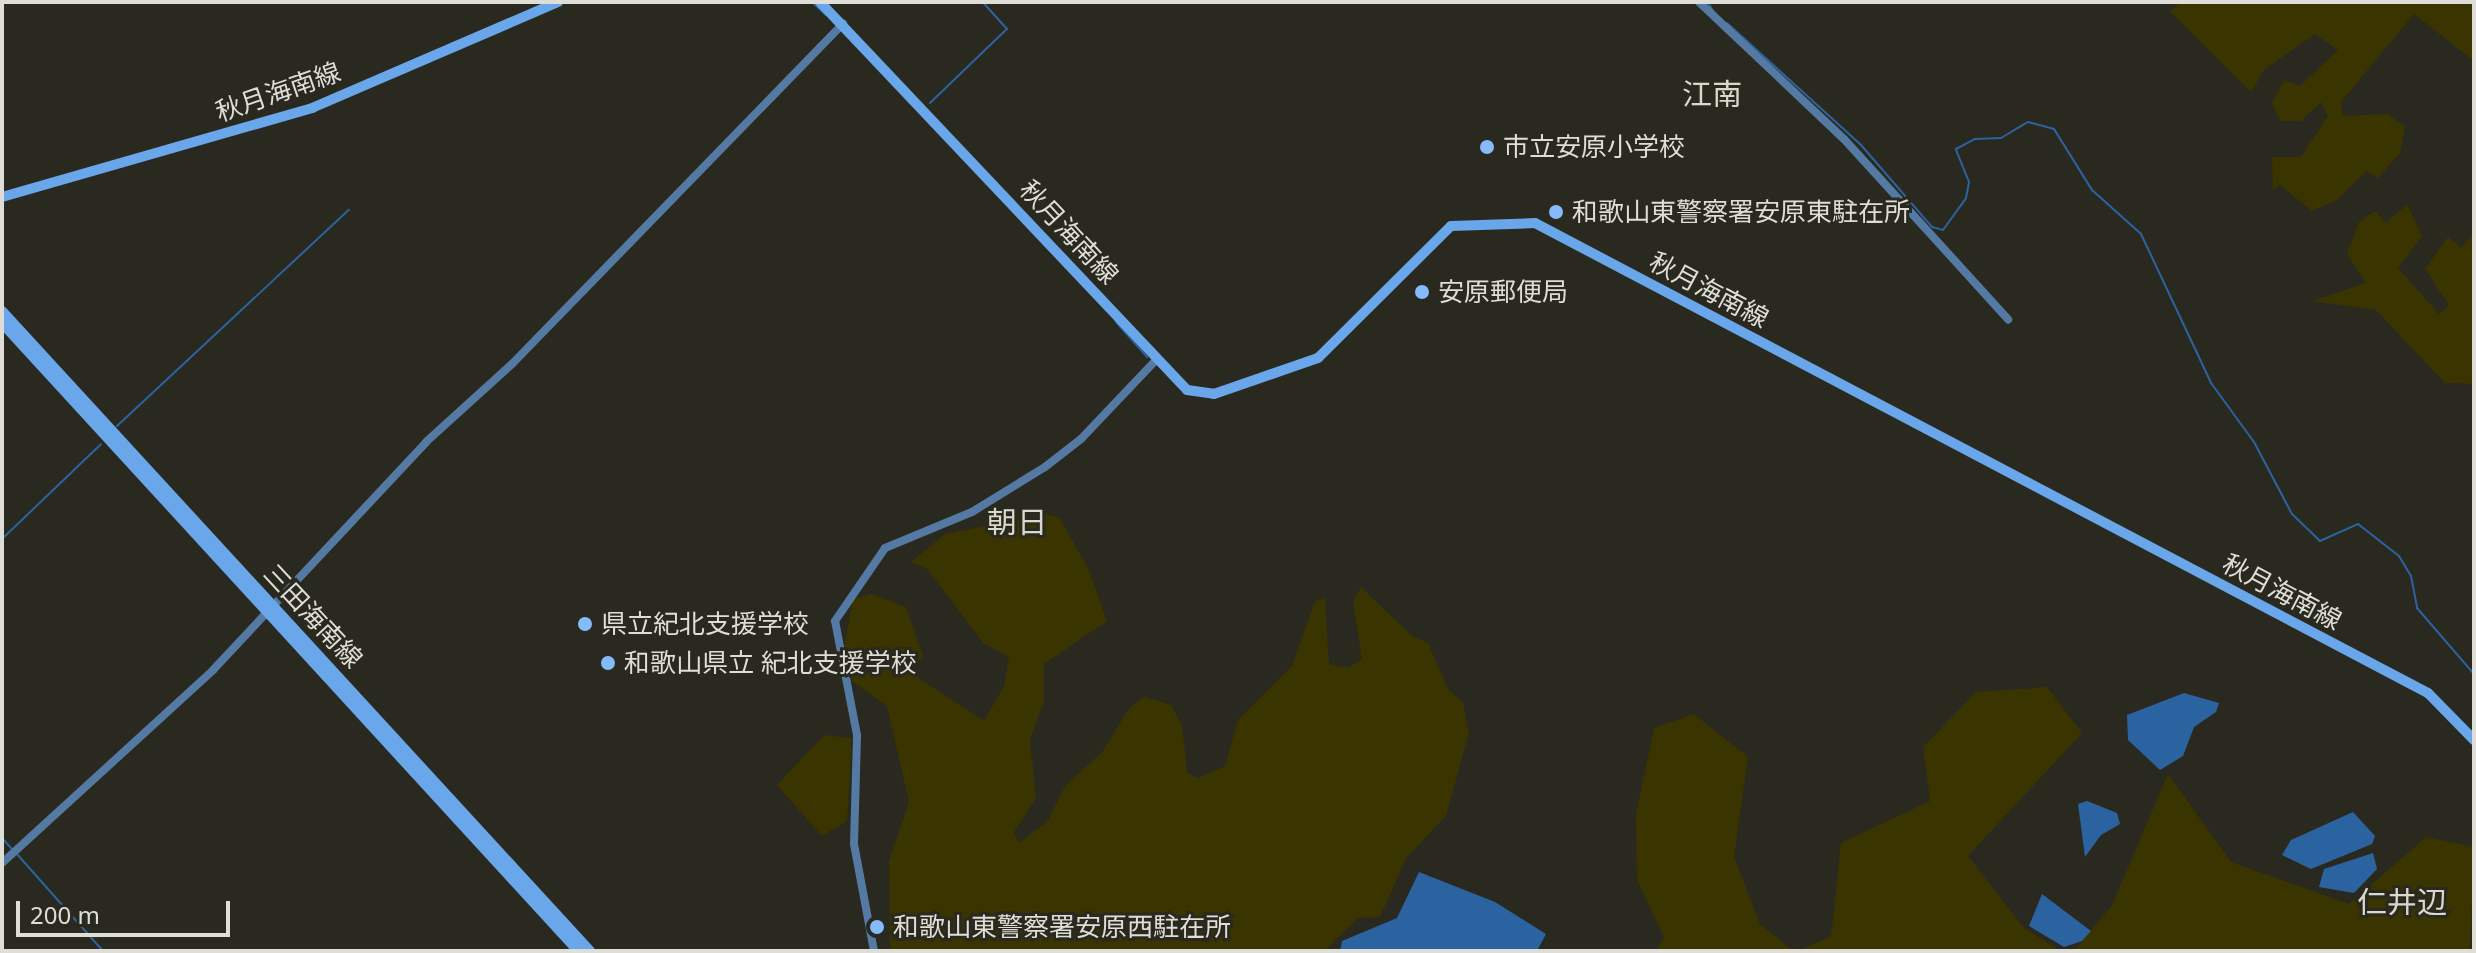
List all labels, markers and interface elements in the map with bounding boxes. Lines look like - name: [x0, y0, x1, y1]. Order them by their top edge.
- street label: 秋月海南線: [211, 56, 345, 128]
- district label: 江南: [1682, 76, 1742, 112]
- place label: 市立安原小学校: [1503, 131, 1685, 163]
- marker: 市立安原小学校: [1478, 138, 1496, 156]
- street label: 秋月海南線: [1013, 174, 1125, 290]
- place label: 和歌山東警察署安原東駐在所: [1572, 196, 1910, 228]
- marker: 和歌山東警察署安原東駐在所: [1547, 203, 1565, 221]
- street label: 秋月海南線: [1644, 246, 1774, 334]
- place label: 安原郵便局: [1438, 276, 1568, 308]
- marker: 安原郵便局: [1413, 283, 1431, 301]
- district label: 朝日: [987, 504, 1047, 540]
- street label: 秋月海南線: [2217, 548, 2347, 636]
- street label: 三田海南線: [257, 558, 369, 674]
- place label: 県立紀北支援学校: [601, 608, 809, 640]
- marker: 県立紀北支援学校: [576, 615, 594, 633]
- place label: 和歌山県立 紀北支援学校: [624, 647, 917, 679]
- marker: 和歌山県立 紀北支援学校: [599, 654, 617, 672]
- district label: 仁井辺: [2357, 884, 2447, 920]
- scale bar: [20, 885, 234, 935]
- text: 200 m: [30, 898, 100, 931]
- place label: 和歌山東警察署安原西駐在所: [893, 911, 1231, 943]
- marker: 和歌山東警察署安原西駐在所: [868, 918, 886, 936]

